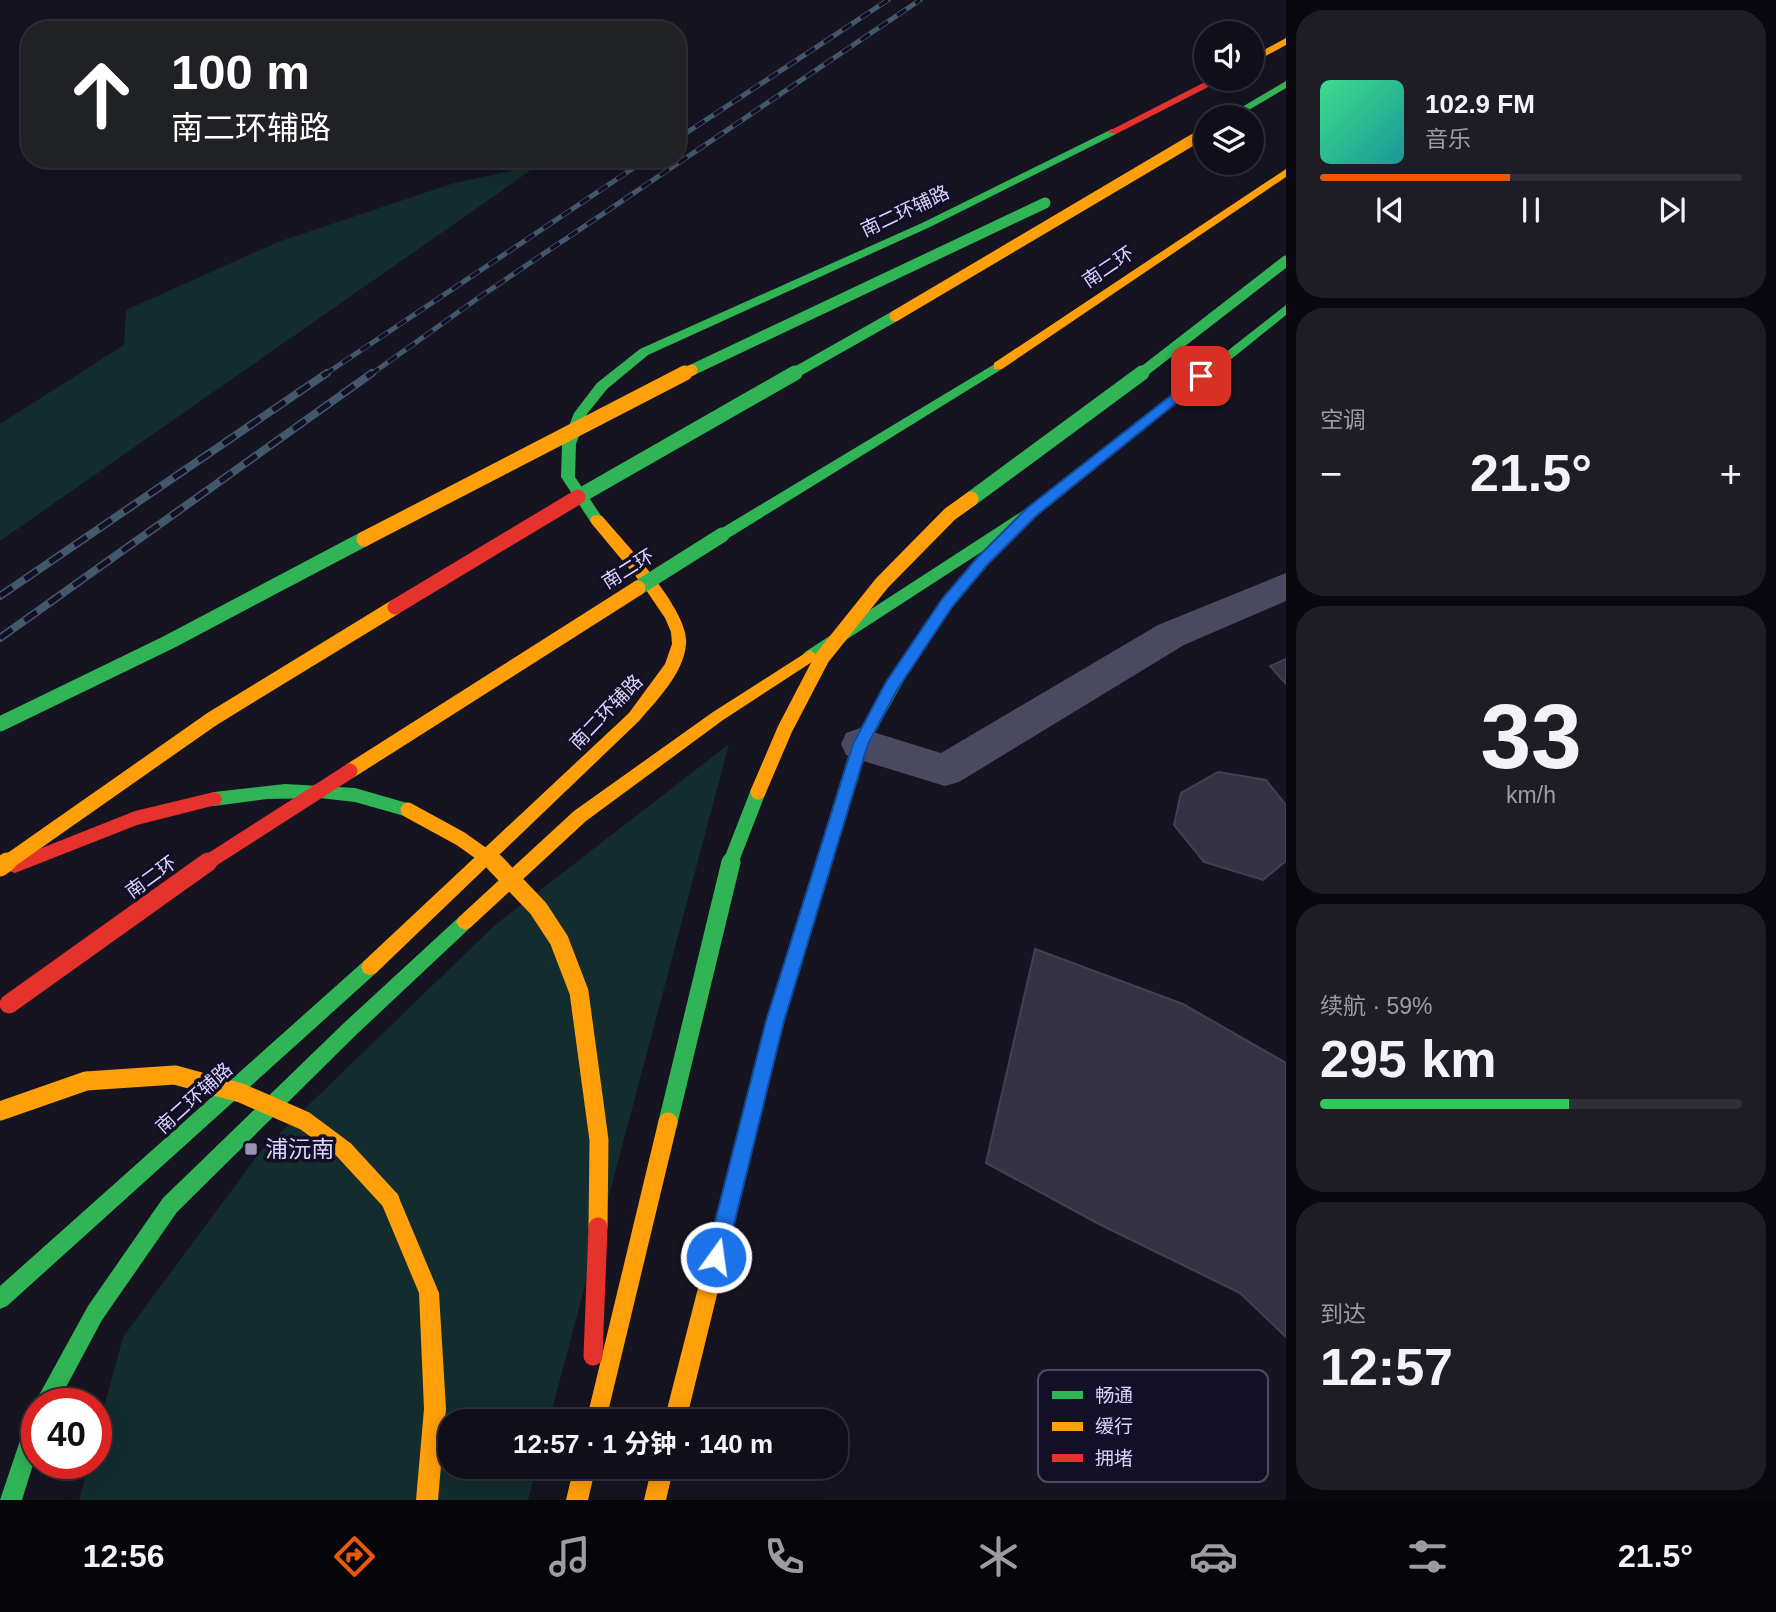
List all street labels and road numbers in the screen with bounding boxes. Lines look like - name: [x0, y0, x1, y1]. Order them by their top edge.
- street label: 南二环辅路: [858, 181, 952, 241]
- street label: 南二环: [1078, 242, 1138, 292]
- street label: 南二环: [598, 545, 658, 593]
- street label: 南二环辅路: [565, 671, 647, 753]
- street label: 南二环: [122, 852, 180, 902]
- street label: 南二环辅路: [152, 1058, 236, 1138]

